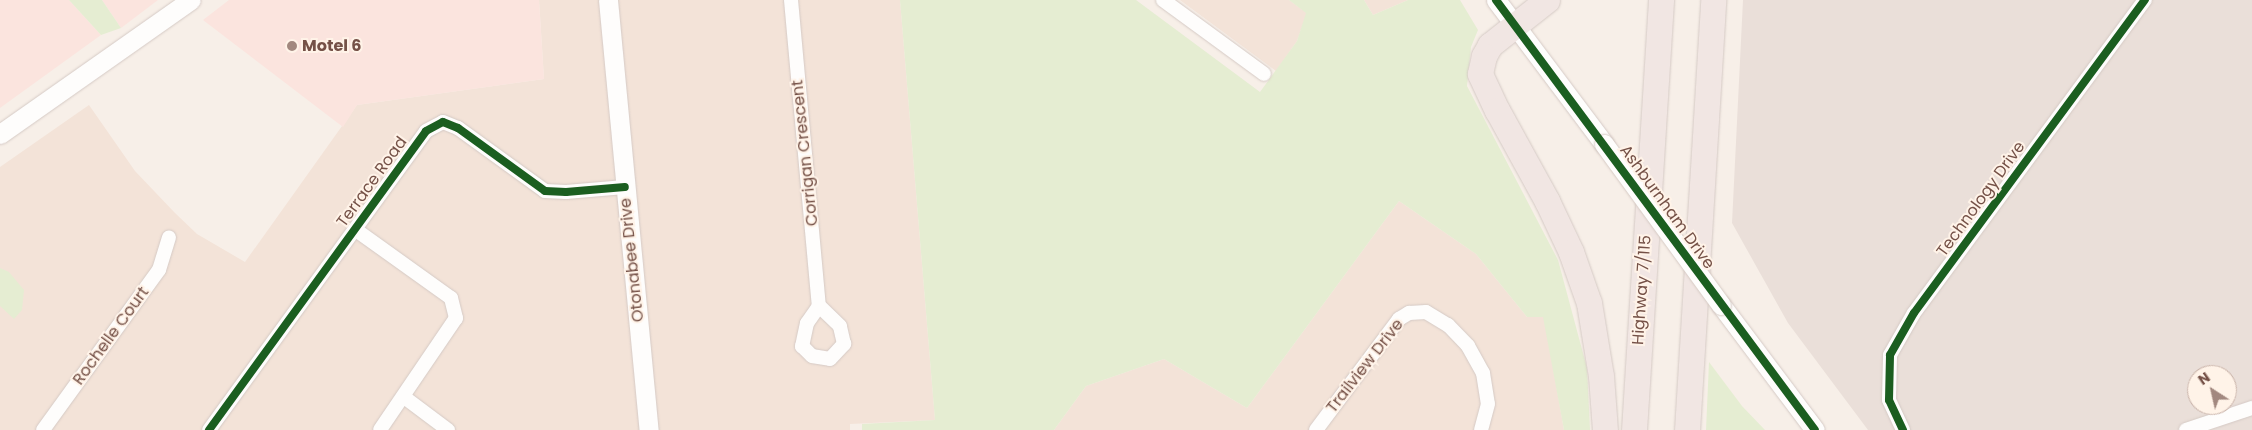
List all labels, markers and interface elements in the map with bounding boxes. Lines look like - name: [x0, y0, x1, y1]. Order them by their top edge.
- place label: Motel 6: [302, 36, 362, 56]
- marker: Motel 6: [286, 40, 298, 52]
- street label: Corrigan Crescent: [788, 79, 822, 227]
- street label: Terrace Road: [333, 133, 411, 231]
- street label: Technology Drive: [1933, 138, 2029, 260]
- street label: Ashburnham Drive: [1616, 141, 1718, 273]
- street label: Otonabee Drive: [616, 197, 648, 323]
- street label: Highway 7/115: [1629, 235, 1655, 345]
- street label: Rochelle Court: [69, 283, 153, 389]
- street label: Trailview Drive: [1322, 315, 1408, 417]
- north arrow: [2187, 365, 2237, 415]
- text: N: [2194, 367, 2214, 390]

